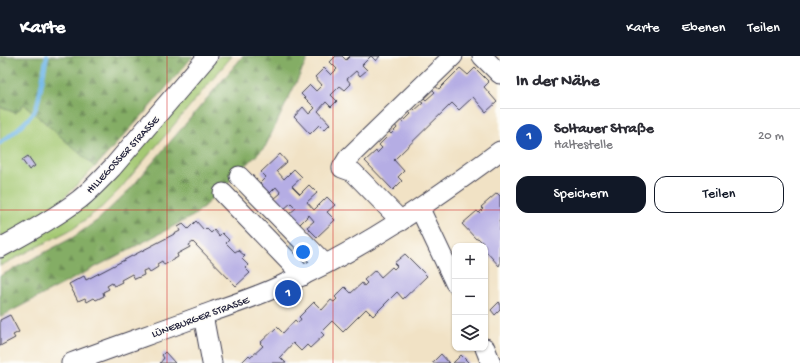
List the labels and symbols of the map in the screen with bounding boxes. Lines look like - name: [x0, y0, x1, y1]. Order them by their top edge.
- street label: HILLEGOSSER STRASSE: [84, 113, 163, 197]
- your location: [293, 242, 313, 262]
- pin: 1: [275, 278, 301, 308]
- street label: LÜNEBURGER STRASSE: [150, 294, 252, 341]

